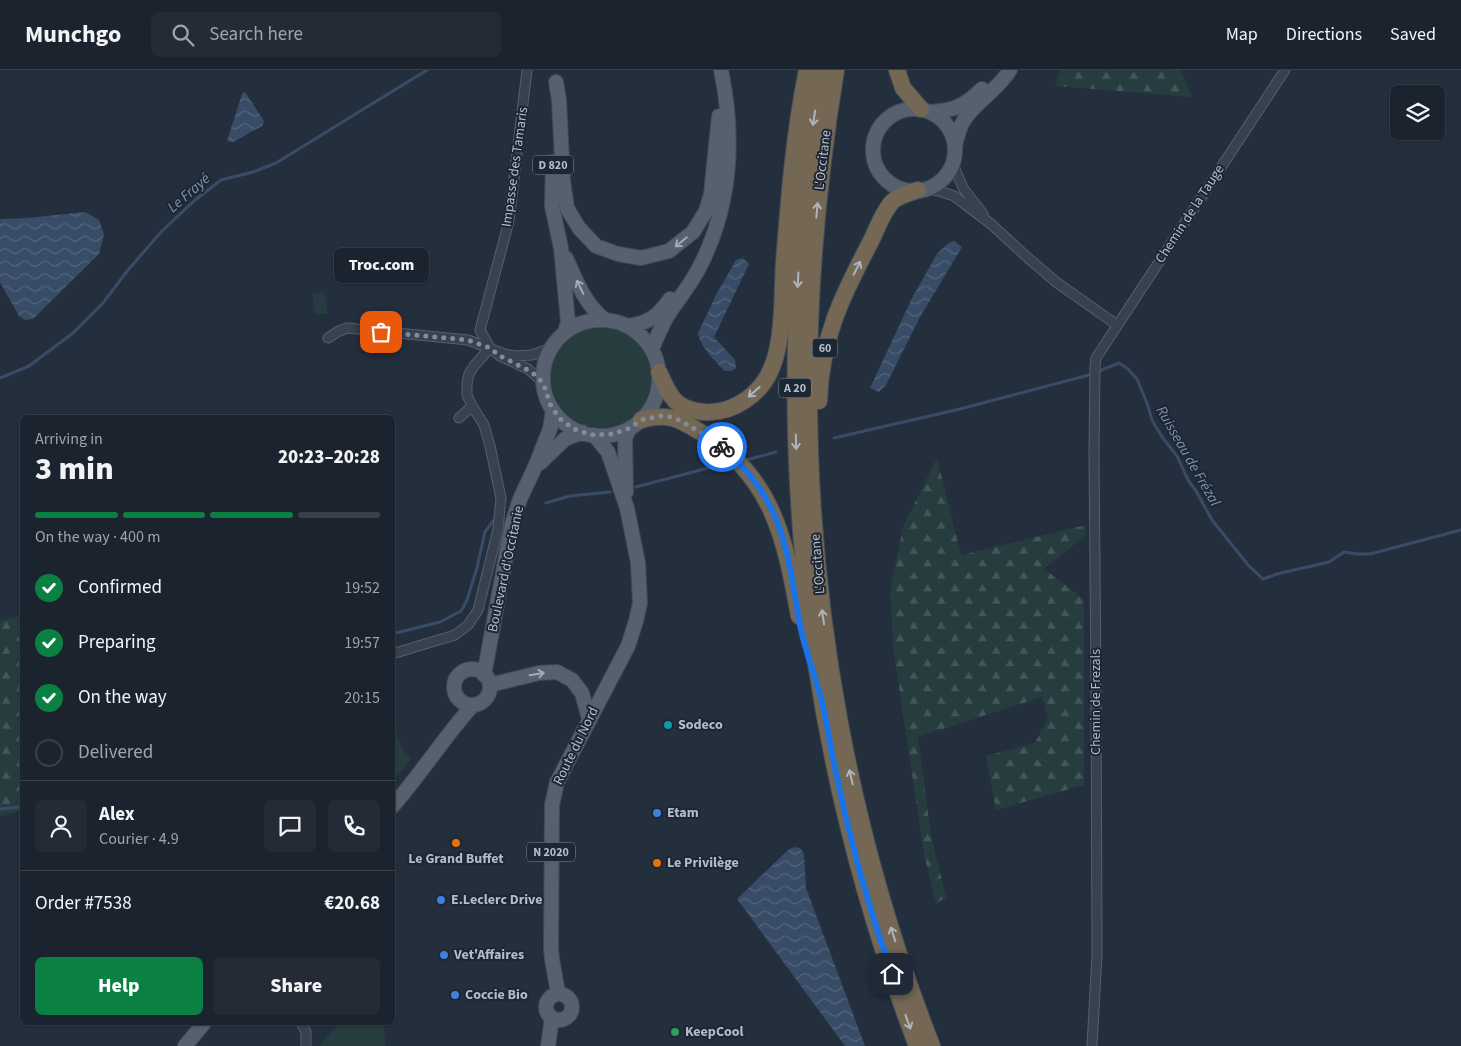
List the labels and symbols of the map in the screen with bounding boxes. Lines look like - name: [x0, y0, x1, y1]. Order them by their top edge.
- street label: Impasse des Tamaris: [497, 105, 533, 228]
- one-way arrow: [809, 110, 819, 126]
- street label: L'Occitane: [809, 129, 837, 191]
- road number: D 820: [533, 156, 573, 174]
- street label: Chemin de la Tauge: [1151, 161, 1229, 267]
- water label: Le Frayé: [163, 168, 216, 218]
- one-way arrow: [813, 202, 822, 218]
- one-way arrow: [674, 236, 687, 247]
- callout: Troc.com: [334, 247, 428, 282]
- one-way arrow: [852, 261, 862, 276]
- one-way arrow: [793, 271, 802, 287]
- one-way arrow: [574, 280, 584, 295]
- pin: [360, 311, 402, 353]
- road number: 60: [812, 338, 838, 358]
- road number: A 20: [779, 378, 811, 398]
- one-way arrow: [748, 387, 761, 398]
- water label: Ruisseau de Frézal: [1151, 402, 1225, 510]
- courier: [697, 422, 747, 472]
- one-way arrow: [791, 434, 800, 450]
- street label: Boulevard d'Occitanie: [483, 504, 529, 634]
- street label: L'Occitane: [805, 533, 831, 595]
- one-way arrow: [818, 609, 828, 625]
- street label: Chemin de Frezals: [1086, 649, 1106, 755]
- one-way arrow: [529, 669, 545, 679]
- street label: Route du Nord: [548, 704, 604, 788]
- place label: Sodeco: [678, 715, 723, 735]
- marker: Sodeco: [662, 719, 674, 731]
- one-way arrow: [846, 769, 855, 785]
- place label: Etam: [667, 803, 699, 823]
- marker: Etam: [651, 807, 663, 819]
- marker: Le Grand Buffet: [450, 837, 462, 849]
- road number: N 2020: [527, 842, 575, 862]
- place label: Le Grand Buffet: [408, 849, 504, 869]
- place label: Le Privilège: [667, 853, 739, 873]
- marker: Le Privilège: [651, 857, 663, 869]
- place label: E.Leclerc Drive: [451, 890, 543, 910]
- marker: E.Leclerc Drive: [435, 894, 447, 906]
- one-way arrow: [887, 926, 897, 942]
- place label: Vet'Affaires: [453, 945, 524, 965]
- marker: Vet'Affaires: [438, 949, 450, 961]
- pin: [871, 953, 913, 995]
- place label: Coccie Bio: [465, 985, 528, 1005]
- marker: Coccie Bio: [449, 989, 461, 1001]
- one-way arrow: [904, 1014, 913, 1030]
- place label: KeepCool: [685, 1022, 744, 1042]
- marker: KeepCool: [669, 1026, 681, 1038]

